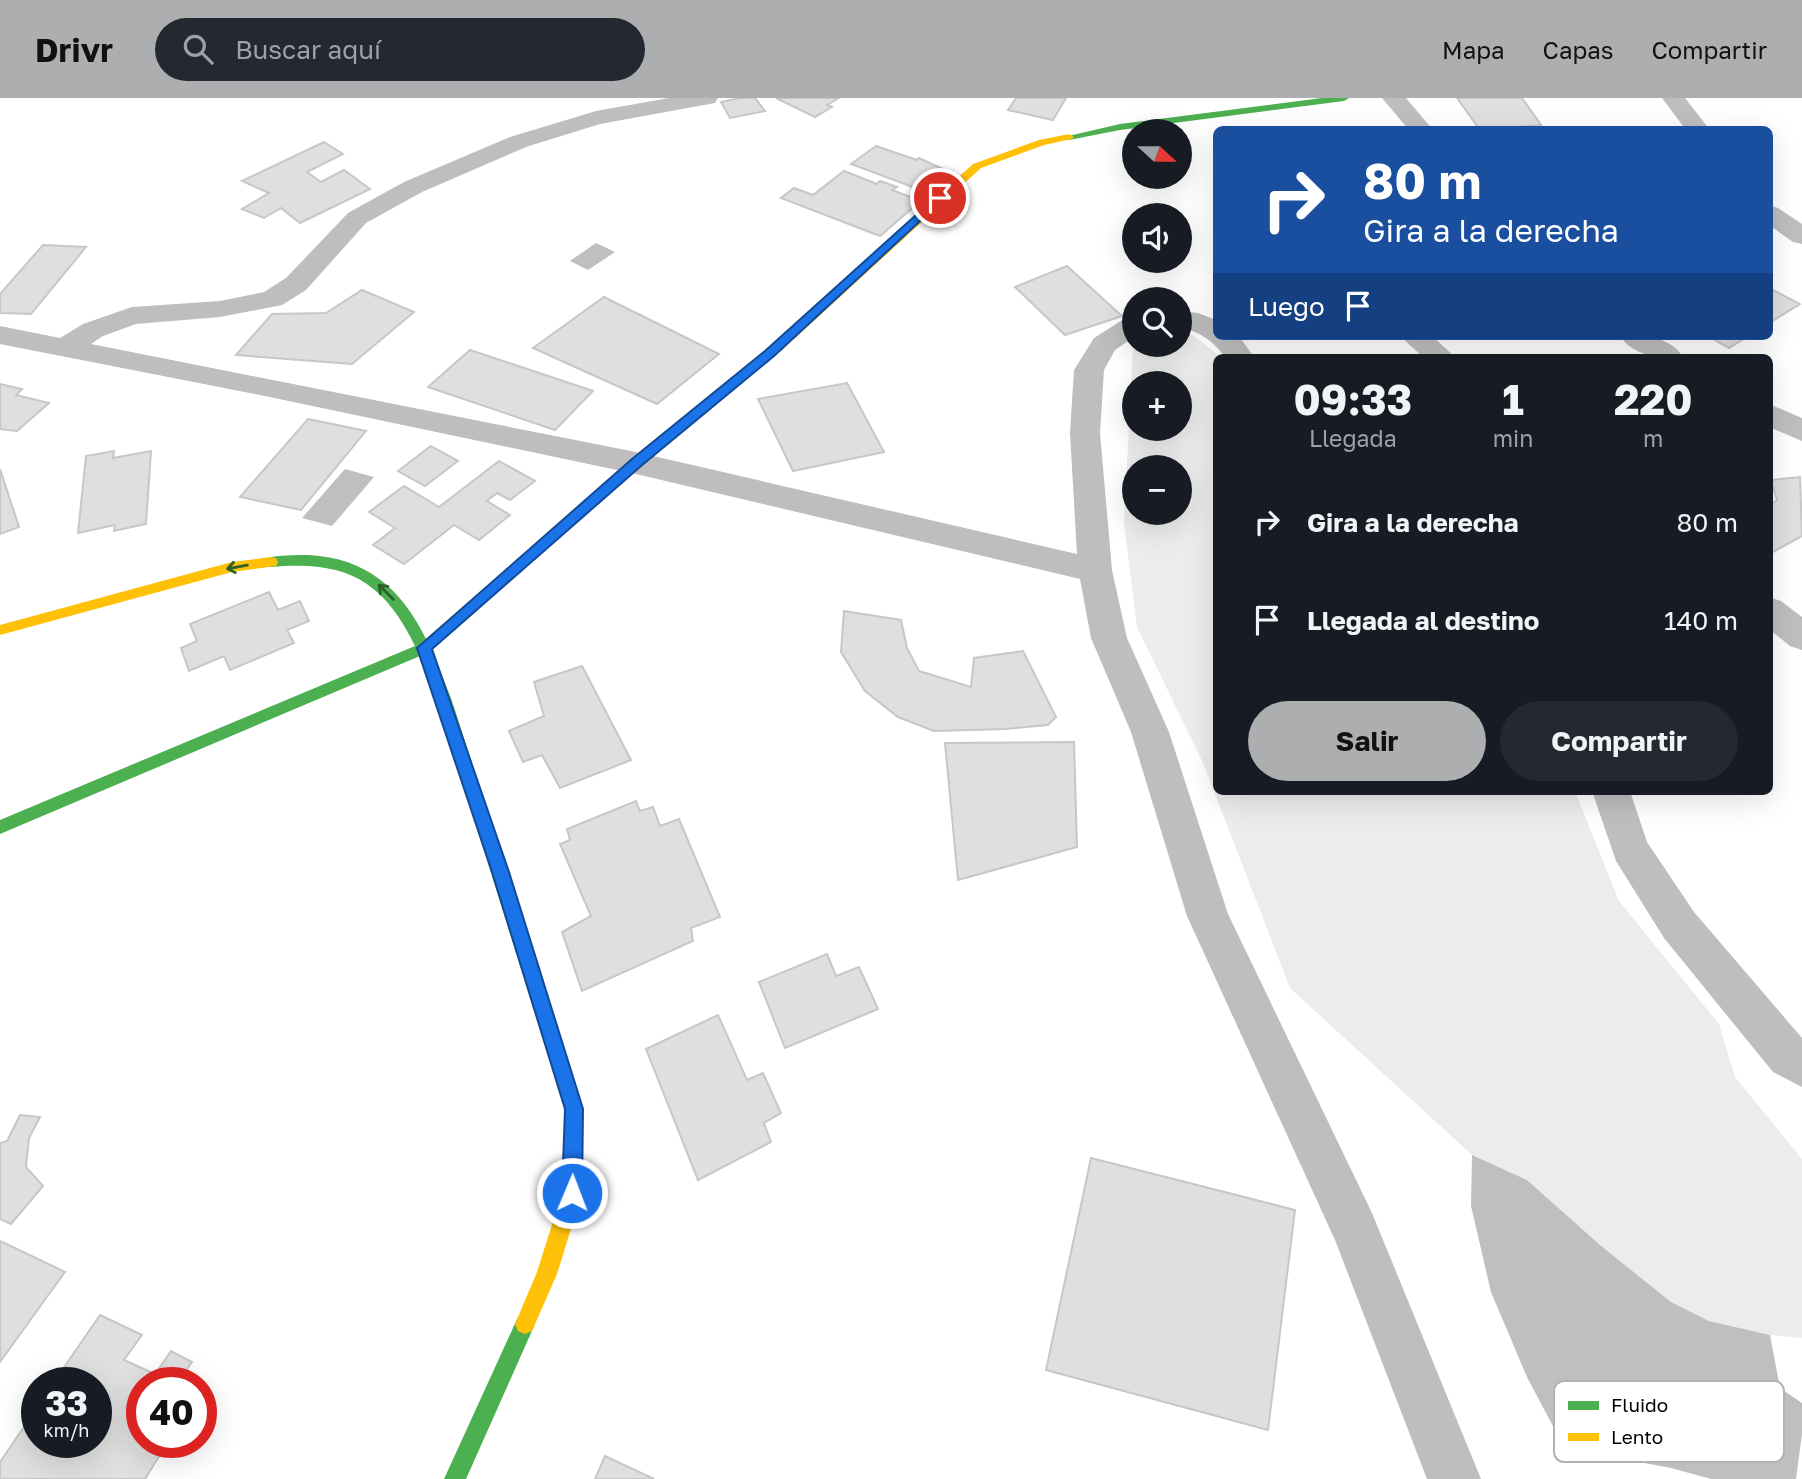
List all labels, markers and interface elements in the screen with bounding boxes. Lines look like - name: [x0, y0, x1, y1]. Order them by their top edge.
- search box: [155, 18, 645, 81]
- text: Drivr: [35, 30, 113, 69]
- icon: search: [179, 30, 217, 68]
- text: Buscar aquí: [235, 34, 381, 65]
- text: Mapa: [1442, 35, 1505, 64]
- text: Capas: [1543, 35, 1613, 64]
- text: Compartir: [1651, 35, 1767, 64]
- north arrow: [1122, 119, 1192, 189]
- map controls: [1122, 119, 1192, 525]
- text: 80 m: [1363, 151, 1481, 210]
- icon: right: [1248, 154, 1339, 245]
- pin: [910, 168, 970, 228]
- icon: arrive: [921, 179, 959, 217]
- button: sound: [1122, 203, 1192, 273]
- text: Gira a la derecha: [1363, 211, 1619, 249]
- button: search: [1122, 287, 1192, 357]
- icon: arrive: [1339, 287, 1377, 325]
- text: Luego: [1248, 291, 1325, 322]
- button: +: [1122, 371, 1192, 441]
- text: 09:33: [1294, 374, 1412, 424]
- text: 1: [1502, 374, 1524, 424]
- text: 220: [1614, 374, 1692, 424]
- text: Llegada: [1309, 424, 1397, 452]
- text: min: [1493, 424, 1533, 452]
- text: m: [1643, 424, 1663, 452]
- button: −: [1122, 455, 1192, 525]
- icon: right: [1248, 503, 1286, 541]
- text: Gira a la derecha: [1307, 507, 1519, 538]
- text: 80 m: [1677, 507, 1738, 538]
- one-way arrow: [226, 561, 249, 574]
- one-way arrow: [377, 584, 394, 601]
- icon: arrive: [1248, 601, 1286, 639]
- text: Llegada al destino: [1307, 605, 1539, 636]
- text: 140 m: [1664, 605, 1738, 636]
- button: Salir: [1248, 701, 1486, 781]
- button: Compartir: [1500, 701, 1738, 781]
- position arrow: [535, 1156, 609, 1230]
- speed limit sign: 40: [126, 1367, 217, 1458]
- legend: [1554, 1381, 1784, 1462]
- text: 33: [45, 1382, 88, 1424]
- text: Fluido: [1611, 1393, 1668, 1416]
- text: km/h: [44, 1419, 89, 1441]
- text: Lento: [1611, 1425, 1663, 1448]

